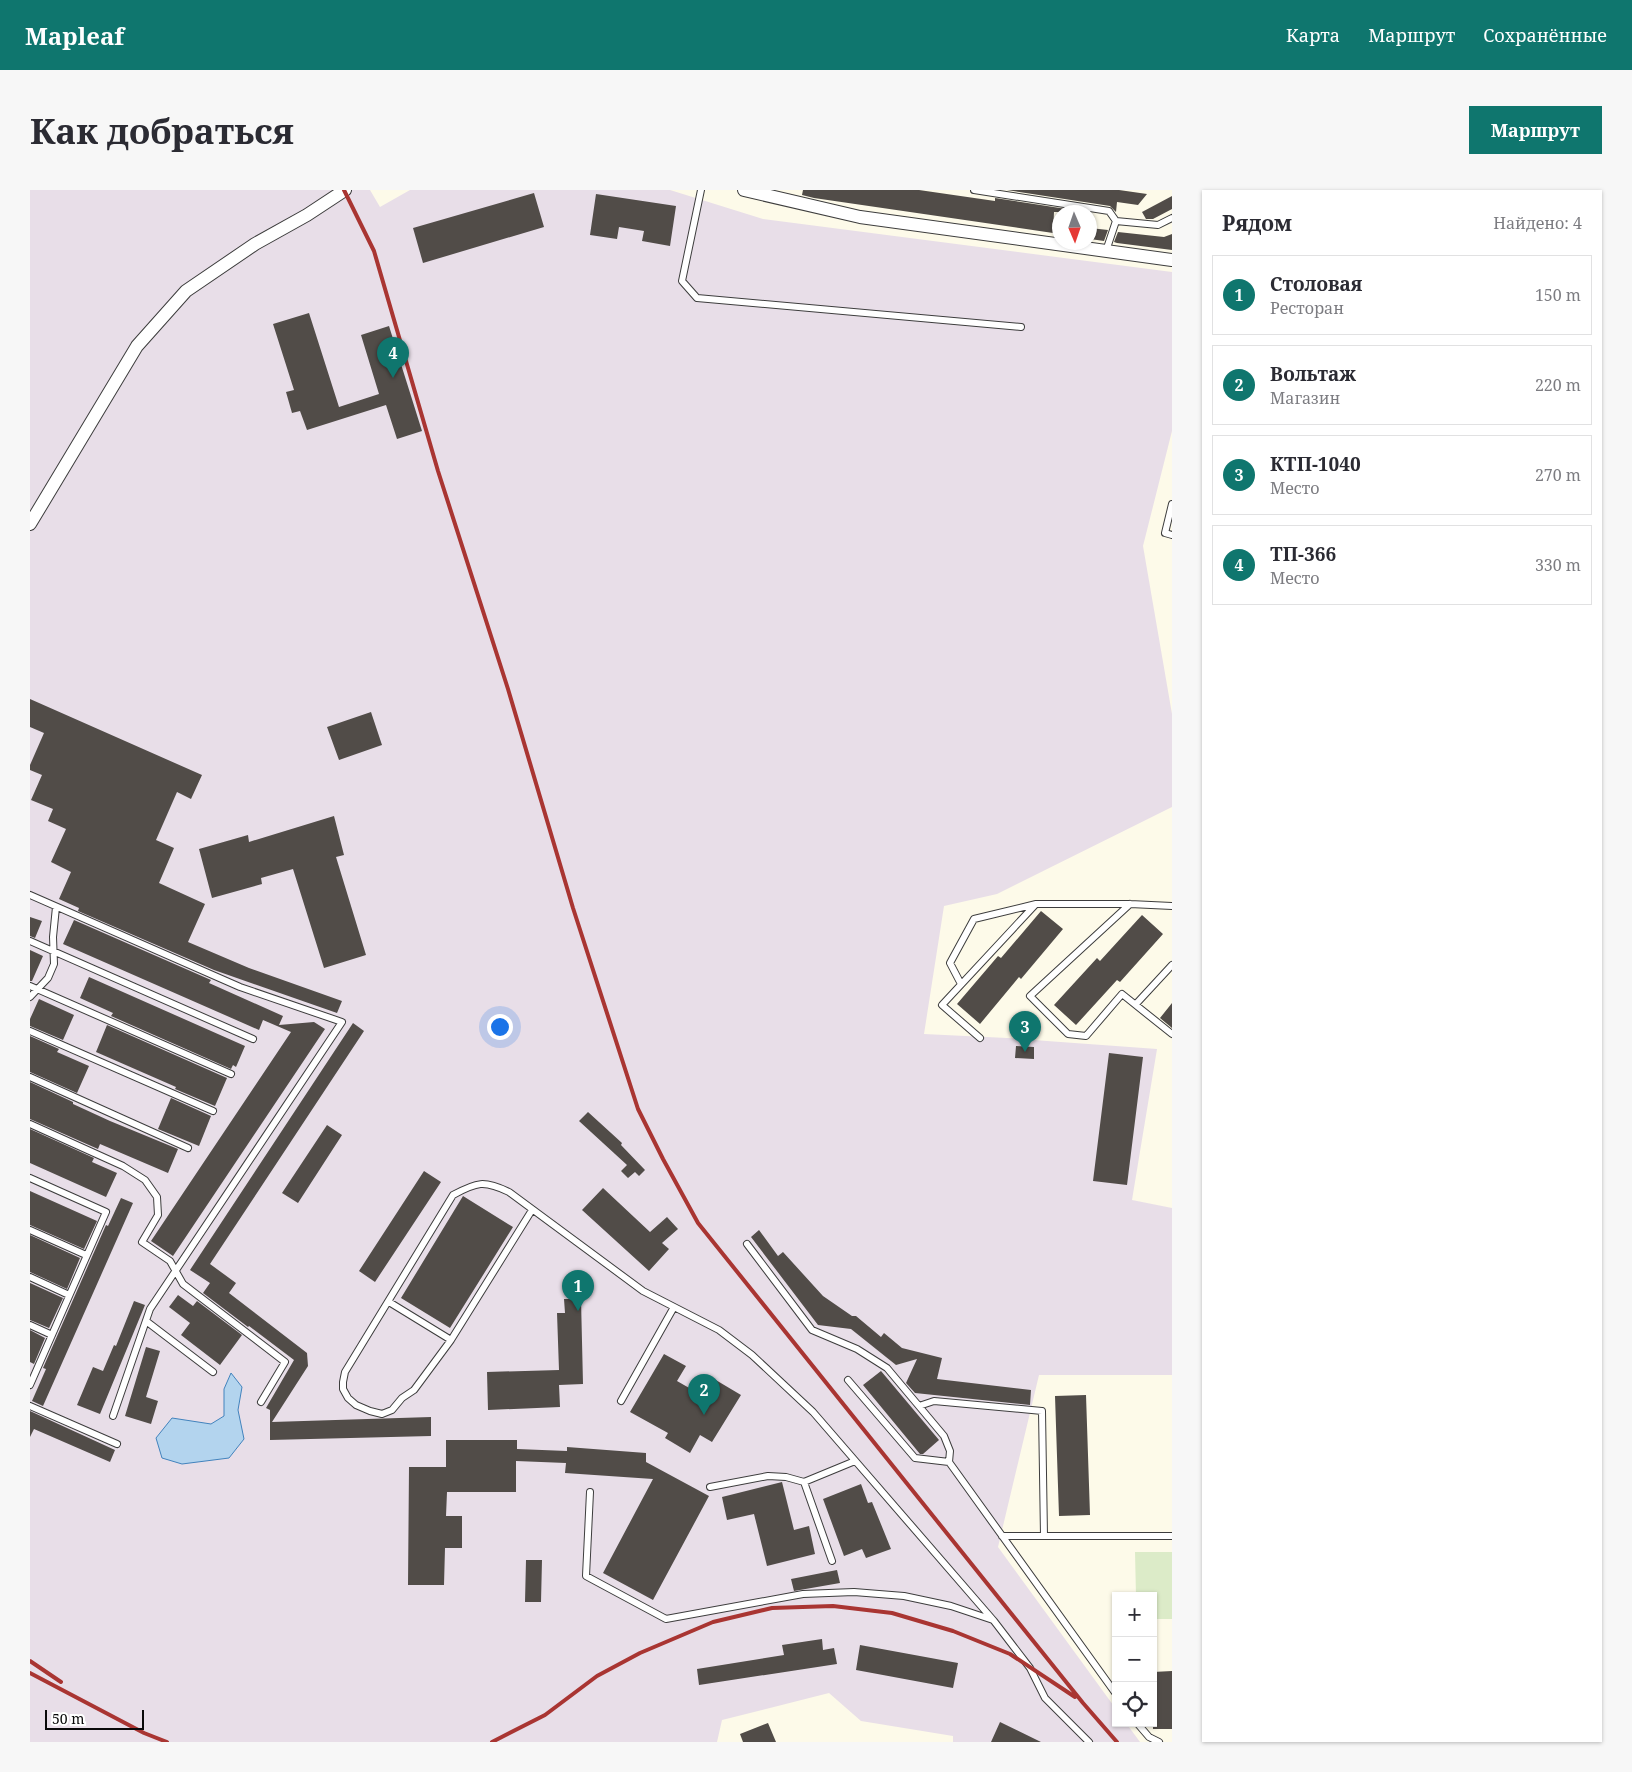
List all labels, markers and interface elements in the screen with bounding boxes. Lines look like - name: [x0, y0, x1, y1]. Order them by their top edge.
- text: Mapleaf: [25, 19, 124, 52]
- text: Карта: [1286, 23, 1340, 47]
- text: Маршрут: [1368, 23, 1455, 47]
- text: Сохранённые: [1483, 23, 1607, 47]
- button: Маршрут: [1469, 106, 1602, 154]
- text: Как добраться: [30, 107, 294, 154]
- north arrow: [1052, 205, 1097, 250]
- text: Рядом: [1222, 209, 1292, 237]
- text: Найдено: 4: [1493, 212, 1582, 234]
- text: Столовая: [1270, 271, 1362, 297]
- text: 1: [1234, 284, 1244, 306]
- text: 150 m: [1535, 284, 1581, 306]
- text: Ресторан: [1270, 297, 1344, 319]
- pin: 4: [377, 337, 409, 378]
- text: Вольтаж: [1270, 361, 1356, 387]
- text: 2: [1234, 374, 1244, 396]
- text: 220 m: [1535, 374, 1581, 396]
- text: Магазин: [1270, 387, 1340, 409]
- text: КТП-1040: [1270, 451, 1361, 477]
- text: 3: [1234, 464, 1244, 486]
- text: 270 m: [1535, 464, 1581, 486]
- text: Место: [1270, 477, 1319, 499]
- text: ТП-366: [1270, 541, 1336, 567]
- text: 4: [1234, 554, 1244, 576]
- text: 330 m: [1535, 554, 1581, 576]
- text: Место: [1270, 567, 1319, 589]
- pin: 3: [1009, 1011, 1041, 1052]
- your location: [487, 1014, 513, 1040]
- pin: 1: [562, 1270, 594, 1311]
- pin: 2: [688, 1374, 720, 1415]
- map controls: [1112, 1592, 1157, 1727]
- button: +: [1112, 1592, 1157, 1637]
- button: −: [1112, 1637, 1157, 1682]
- button: locate: [1112, 1682, 1157, 1727]
- scale bar: [45, 1707, 144, 1730]
- text: 50 m: [52, 1709, 85, 1728]

